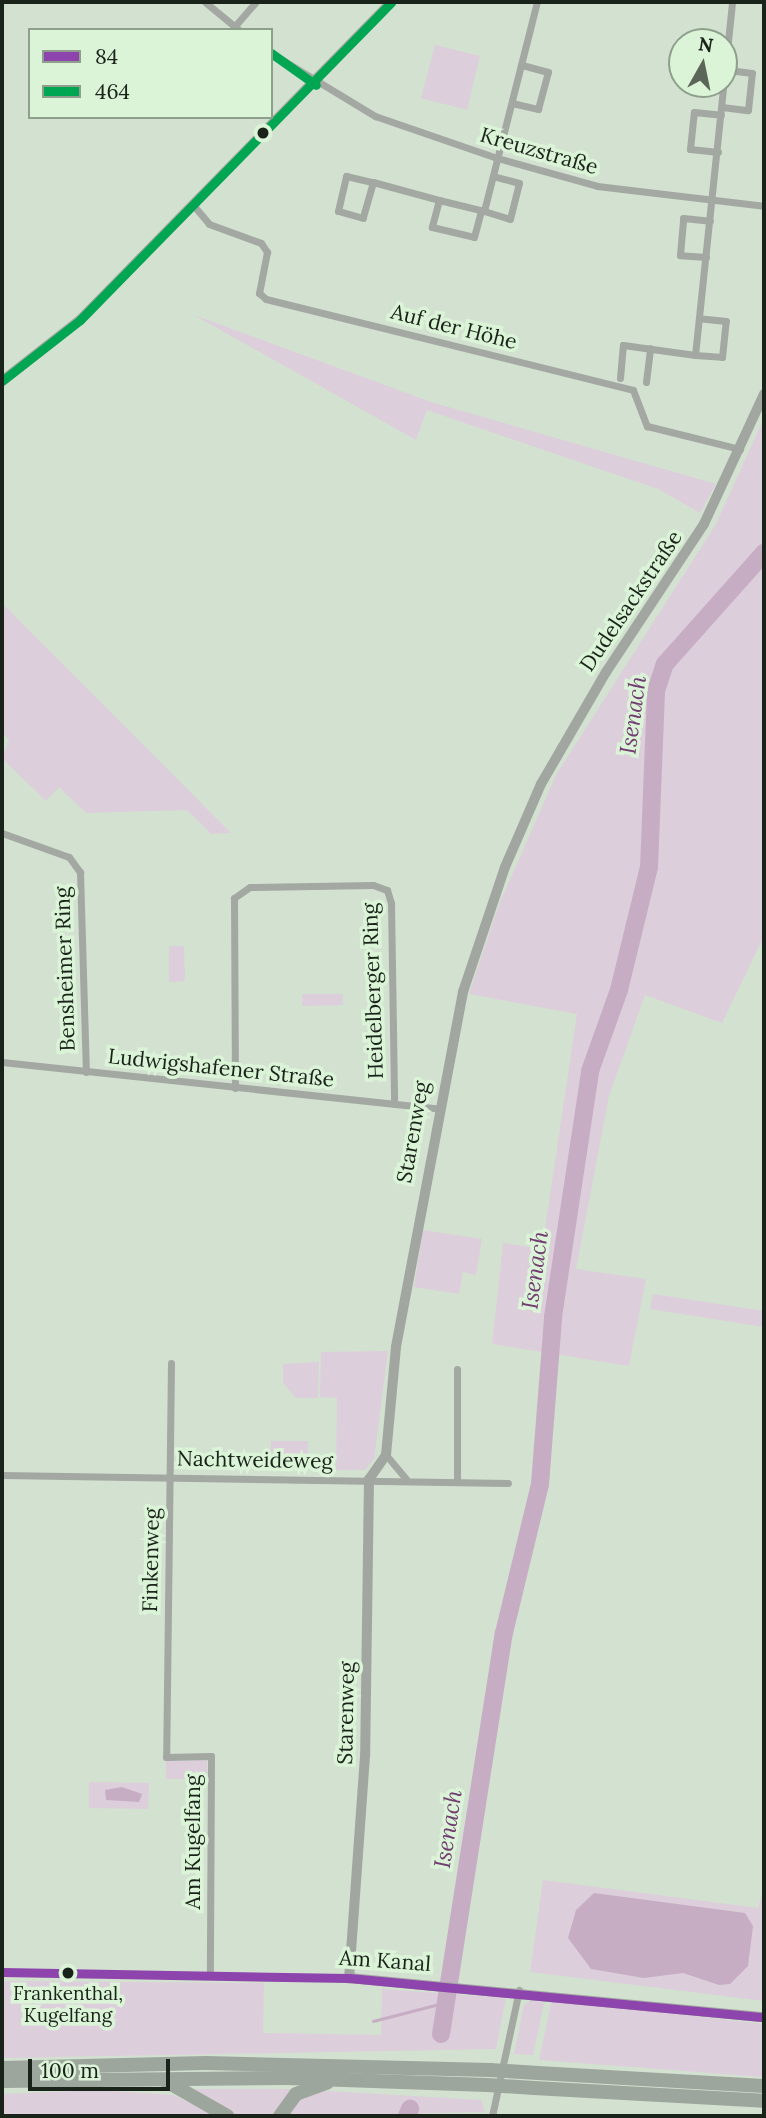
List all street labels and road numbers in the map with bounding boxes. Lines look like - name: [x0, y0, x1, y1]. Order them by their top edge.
- street label: Kreuzstraße: [477, 122, 601, 180]
- street label: Auf der Höhe: [388, 299, 520, 355]
- street label: Dudelsackstraße: [575, 526, 687, 676]
- street label: Bensheimer Ring: [50, 886, 80, 1052]
- street label: Heidelberger Ring: [357, 902, 389, 1080]
- street label: Ludwigshafener Straße: [107, 1044, 335, 1092]
- street label: Starenweg: [392, 1079, 434, 1185]
- street label: Nachtweideweg: [177, 1446, 333, 1474]
- street label: Finkenweg: [137, 1508, 165, 1612]
- street label: Starenweg: [333, 1661, 359, 1765]
- street label: Am Kugelfang: [180, 1774, 206, 1910]
- street label: Am Kanal: [338, 1945, 432, 1977]

